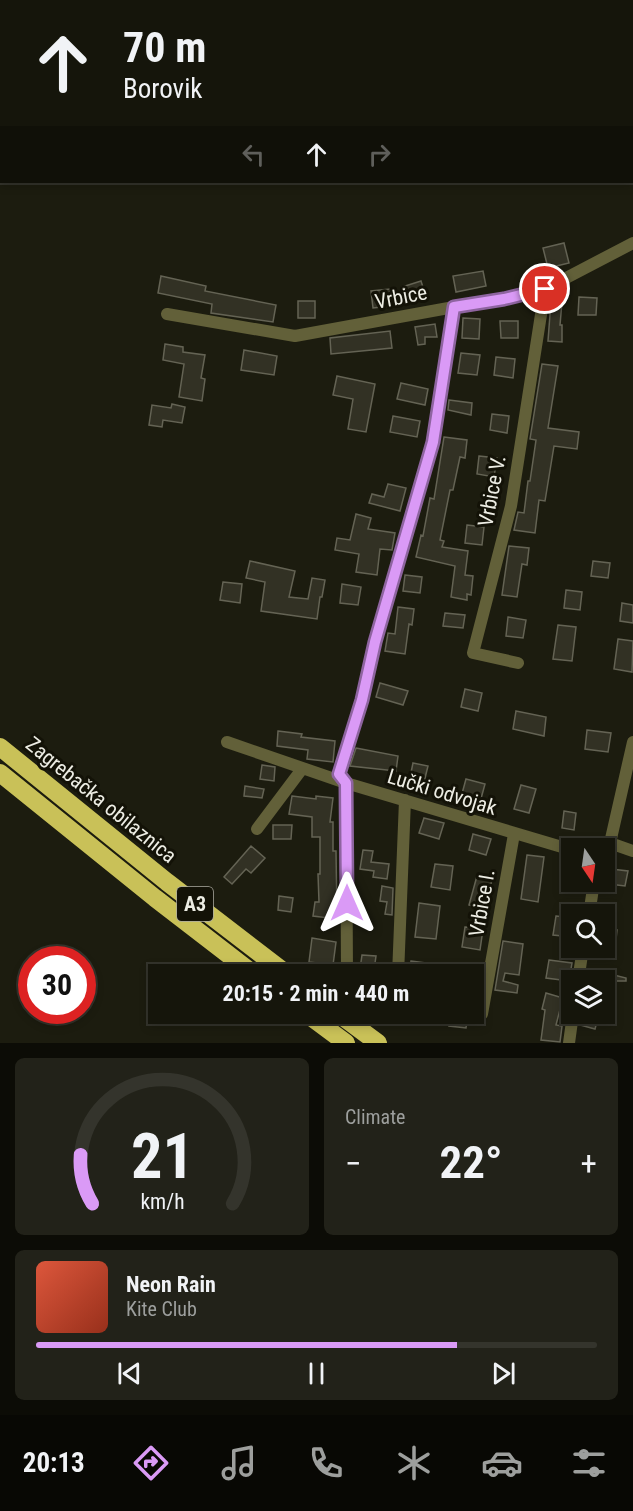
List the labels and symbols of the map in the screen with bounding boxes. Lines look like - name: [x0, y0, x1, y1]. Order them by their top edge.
- pin: [519, 263, 570, 314]
- street label: Vrbice: [373, 280, 429, 314]
- street label: Vrbice V.: [473, 453, 511, 529]
- street label: Zagrebačka obilaznica: [21, 732, 181, 868]
- street label: Lučki odvojak: [384, 764, 500, 820]
- north arrow: [561, 838, 615, 892]
- street label: Vrbice I.: [464, 867, 500, 939]
- position arrow: [315, 871, 379, 935]
- road number: A3: [177, 887, 213, 921]
- speed limit sign: 30: [18, 946, 96, 1024]

